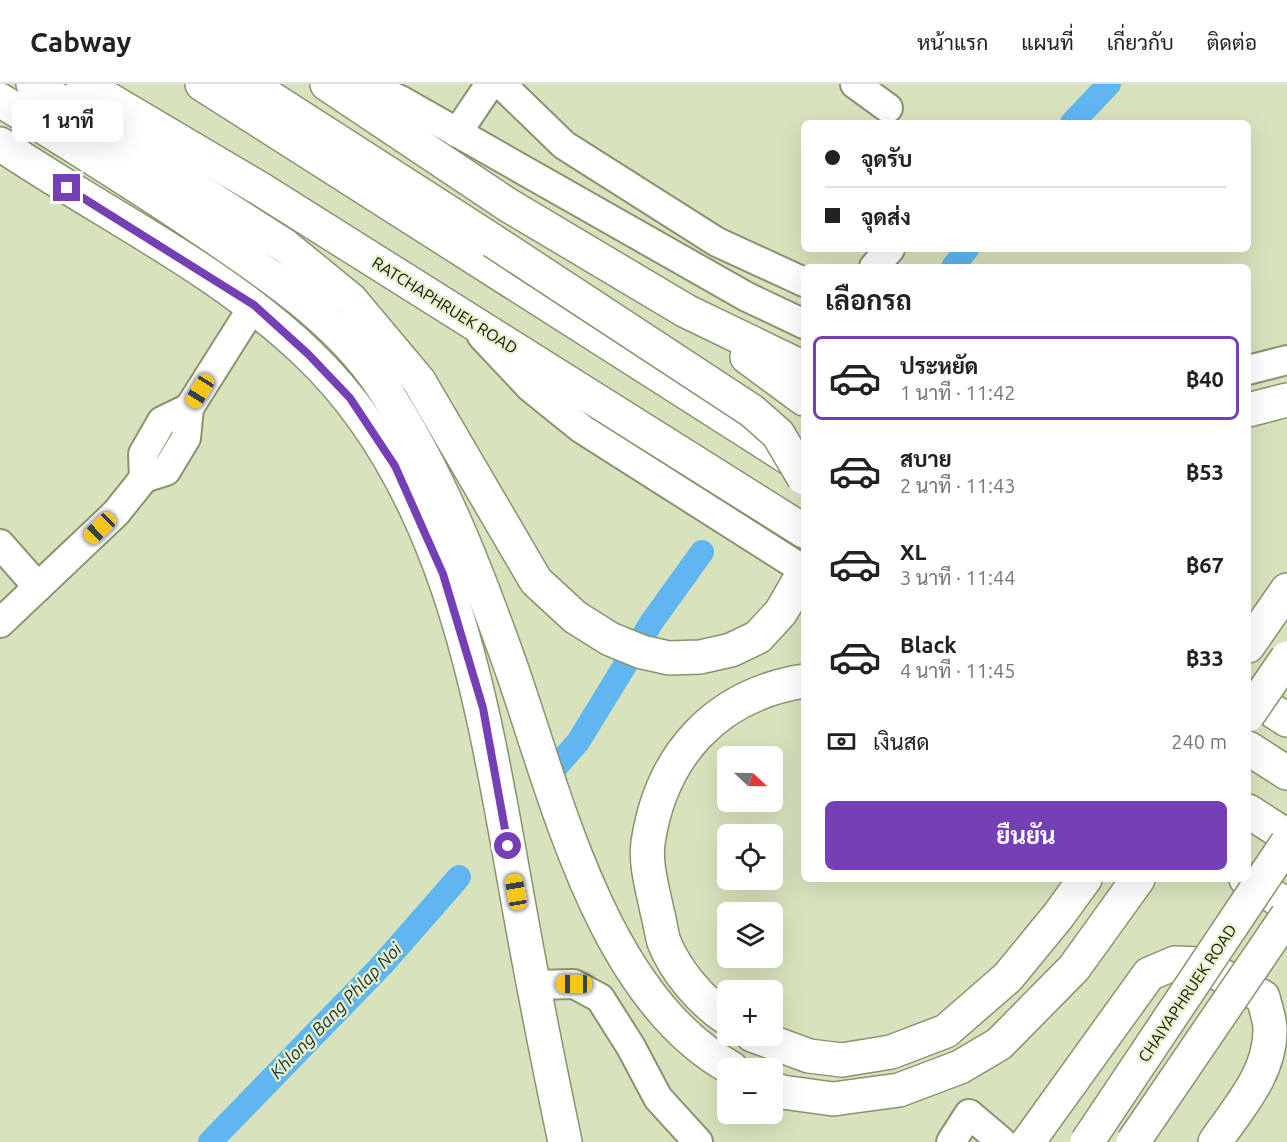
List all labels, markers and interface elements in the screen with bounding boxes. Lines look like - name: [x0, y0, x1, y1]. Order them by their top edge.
- text: Cabway: [30, 26, 131, 57]
- text: หน้าแรก: [917, 30, 988, 54]
- text: แผนที่: [1021, 30, 1074, 54]
- text: เกี่ยวกับ: [1107, 30, 1174, 54]
- text: ติดต่อ: [1207, 30, 1257, 54]
- callout: 1 นาที: [11, 101, 122, 143]
- text: 1 นาที: [41, 109, 94, 132]
- text: จุดรับ: [861, 146, 912, 171]
- route end: [53, 174, 80, 201]
- text: จุดส่ง: [861, 204, 911, 229]
- street label: RATCHAPHRUEK ROAD: [369, 253, 521, 357]
- text: เลือกรถ: [825, 285, 912, 315]
- icon: car: [828, 351, 882, 405]
- text: ประหยัด: [900, 353, 978, 378]
- text: ฿40: [1186, 366, 1224, 391]
- car: [183, 371, 217, 411]
- text: 1 นาที · 11:42: [900, 381, 1016, 404]
- icon: car: [828, 444, 882, 498]
- text: สบาย: [900, 446, 952, 471]
- text: ฿53: [1186, 459, 1224, 484]
- text: 2 นาที · 11:43: [900, 474, 1016, 497]
- car: [81, 509, 119, 547]
- icon: car: [828, 537, 882, 591]
- text: XL: [900, 539, 927, 564]
- text: ฿67: [1186, 552, 1224, 577]
- text: 3 นาที · 11:44: [900, 566, 1016, 589]
- icon: car: [828, 630, 882, 684]
- text: Black: [900, 632, 957, 657]
- text: ฿33: [1186, 645, 1224, 670]
- text: 4 นาที · 11:45: [900, 659, 1016, 682]
- icon: cash: [825, 725, 858, 758]
- text: เงินสด: [873, 729, 930, 754]
- text: 240 m: [1171, 730, 1227, 753]
- north arrow: [717, 746, 783, 812]
- map controls: [717, 746, 783, 1124]
- button: ยืนยัน: [825, 801, 1227, 870]
- button: locate: [717, 824, 783, 890]
- route start: [494, 832, 521, 859]
- car: [504, 873, 528, 911]
- button: layers: [717, 902, 783, 968]
- street label: CHAIYAPHRUEK ROAD: [1134, 921, 1240, 1065]
- water label: Khlong Bang Phlap Noi: [266, 938, 405, 1082]
- car: [556, 975, 592, 993]
- button: +: [717, 980, 783, 1046]
- button: −: [717, 1058, 783, 1124]

